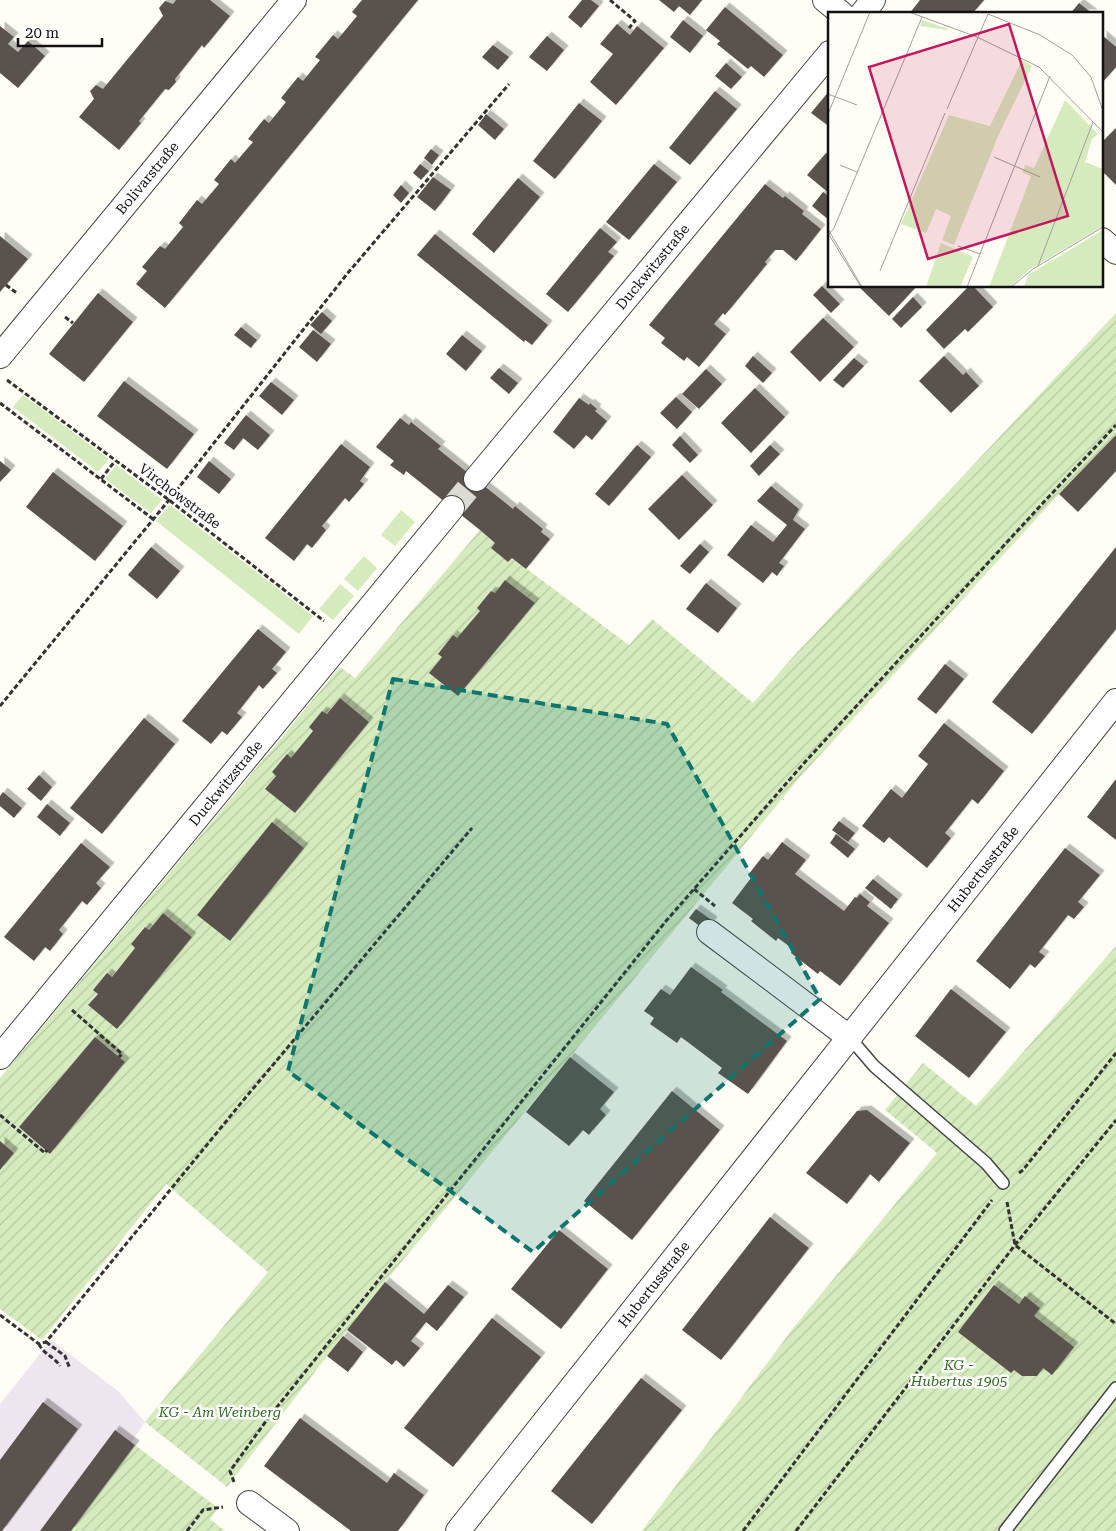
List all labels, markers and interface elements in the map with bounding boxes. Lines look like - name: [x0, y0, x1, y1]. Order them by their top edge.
- inset map: [828, 12, 1104, 288]
- scale bar: [18, 15, 101, 47]
- text: 20 m: [25, 24, 60, 42]
- street label: Bolivarstraße: [112, 138, 182, 218]
- street label: Duckwitzstraße: [612, 221, 693, 313]
- street label: Virchowstraße: [136, 460, 224, 532]
- street label: Duckwitzstraße: [186, 737, 266, 829]
- street label: Hubertusstraße: [944, 822, 1022, 915]
- street label: Hubertusstraße: [615, 1238, 693, 1330]
- park label: KG - Hubertus 1905: [910, 1357, 1007, 1389]
- park label: KG - Am Weinberg: [158, 1404, 281, 1420]

